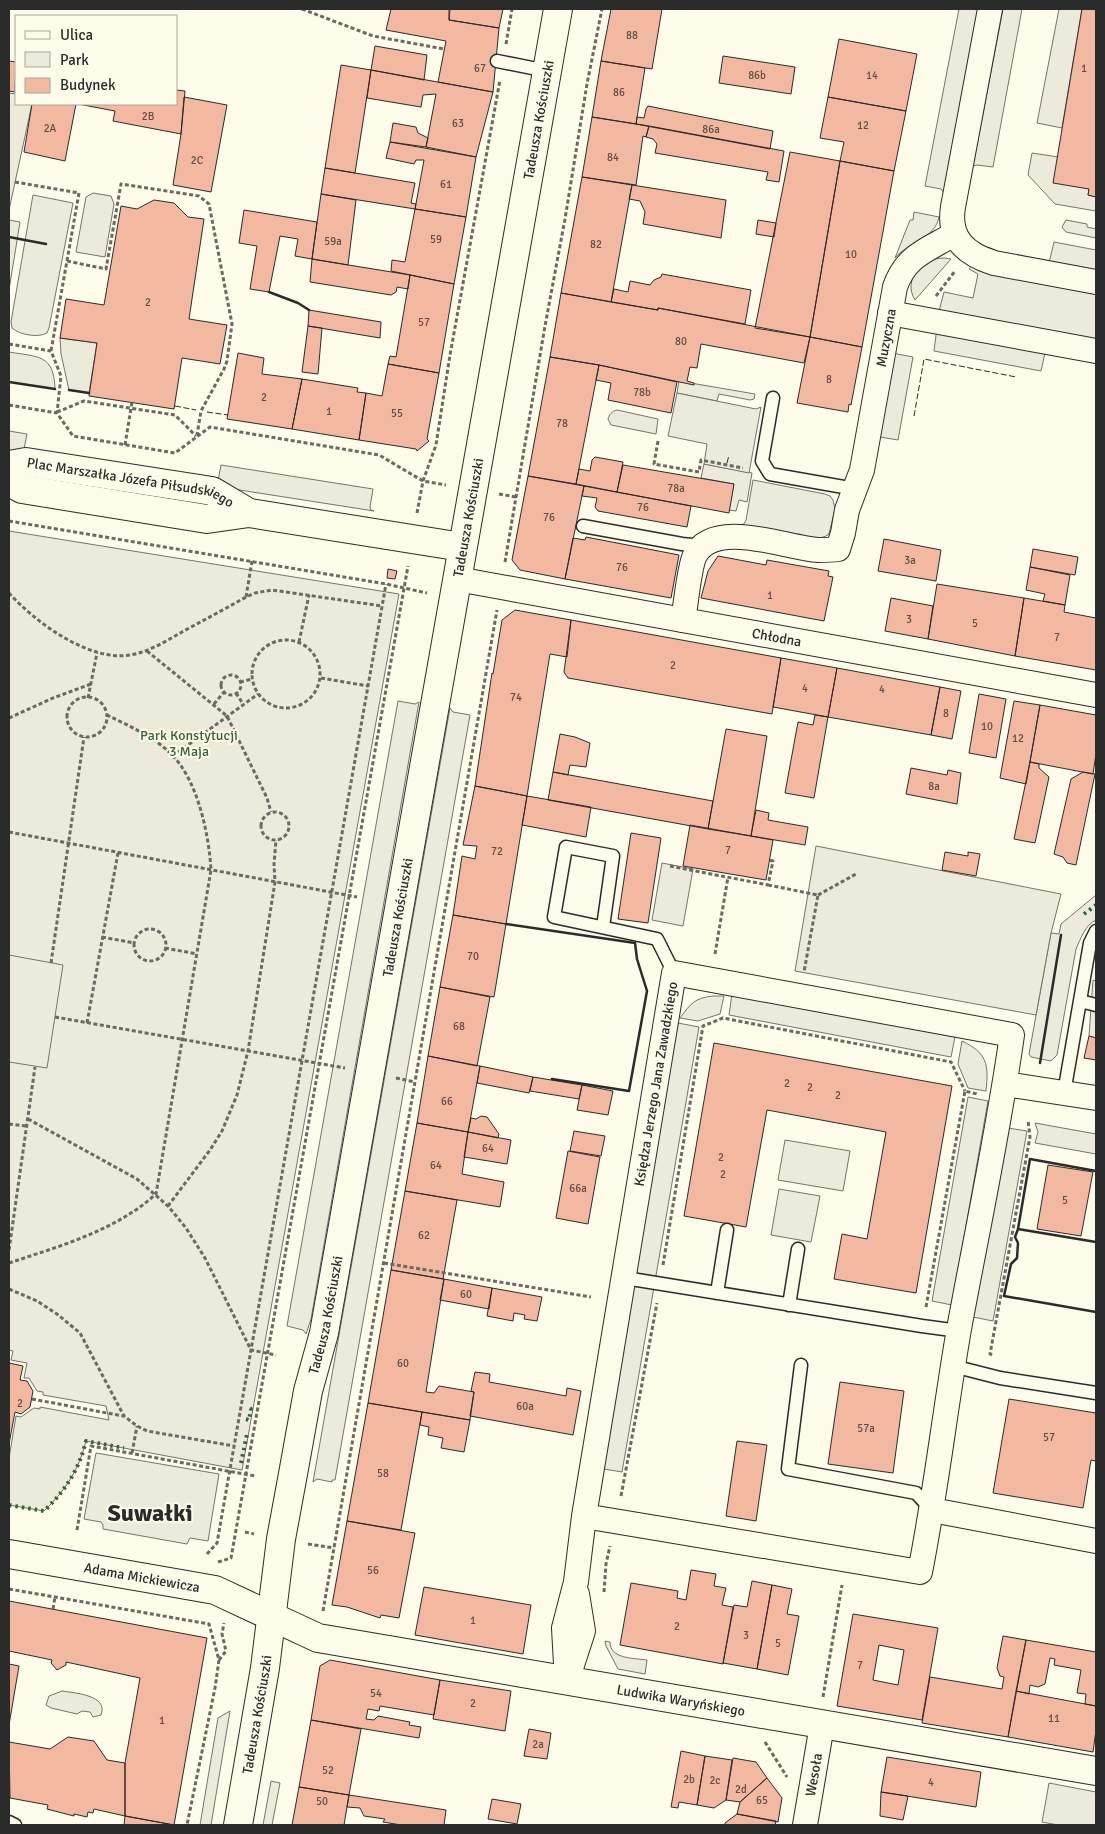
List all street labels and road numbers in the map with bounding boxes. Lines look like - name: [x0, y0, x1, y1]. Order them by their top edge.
- street label: Tadeusza Kościuszki: [520, 59, 558, 181]
- street label: Muzyczna: [873, 307, 900, 369]
- street label: Plac Marszałka Józefa Piłsudskiego: [26, 454, 237, 511]
- street label: Tadeusza Kościuszki: [450, 457, 487, 578]
- street label: Chłodna: [750, 625, 803, 650]
- street label: Tadeusza Kościuszki: [379, 857, 417, 978]
- street label: Księdza Jerzego Jana Zawadzkiego: [631, 980, 681, 1188]
- street label: Tadeusza Kościuszki: [305, 1254, 346, 1376]
- street label: Adama Mickiewicza: [82, 1559, 201, 1596]
- street label: Tadeusza Kościuszki: [239, 1654, 276, 1776]
- street label: Ludwika Waryńskiego: [615, 1681, 746, 1720]
- street label: Wesoła: [802, 1752, 826, 1798]

